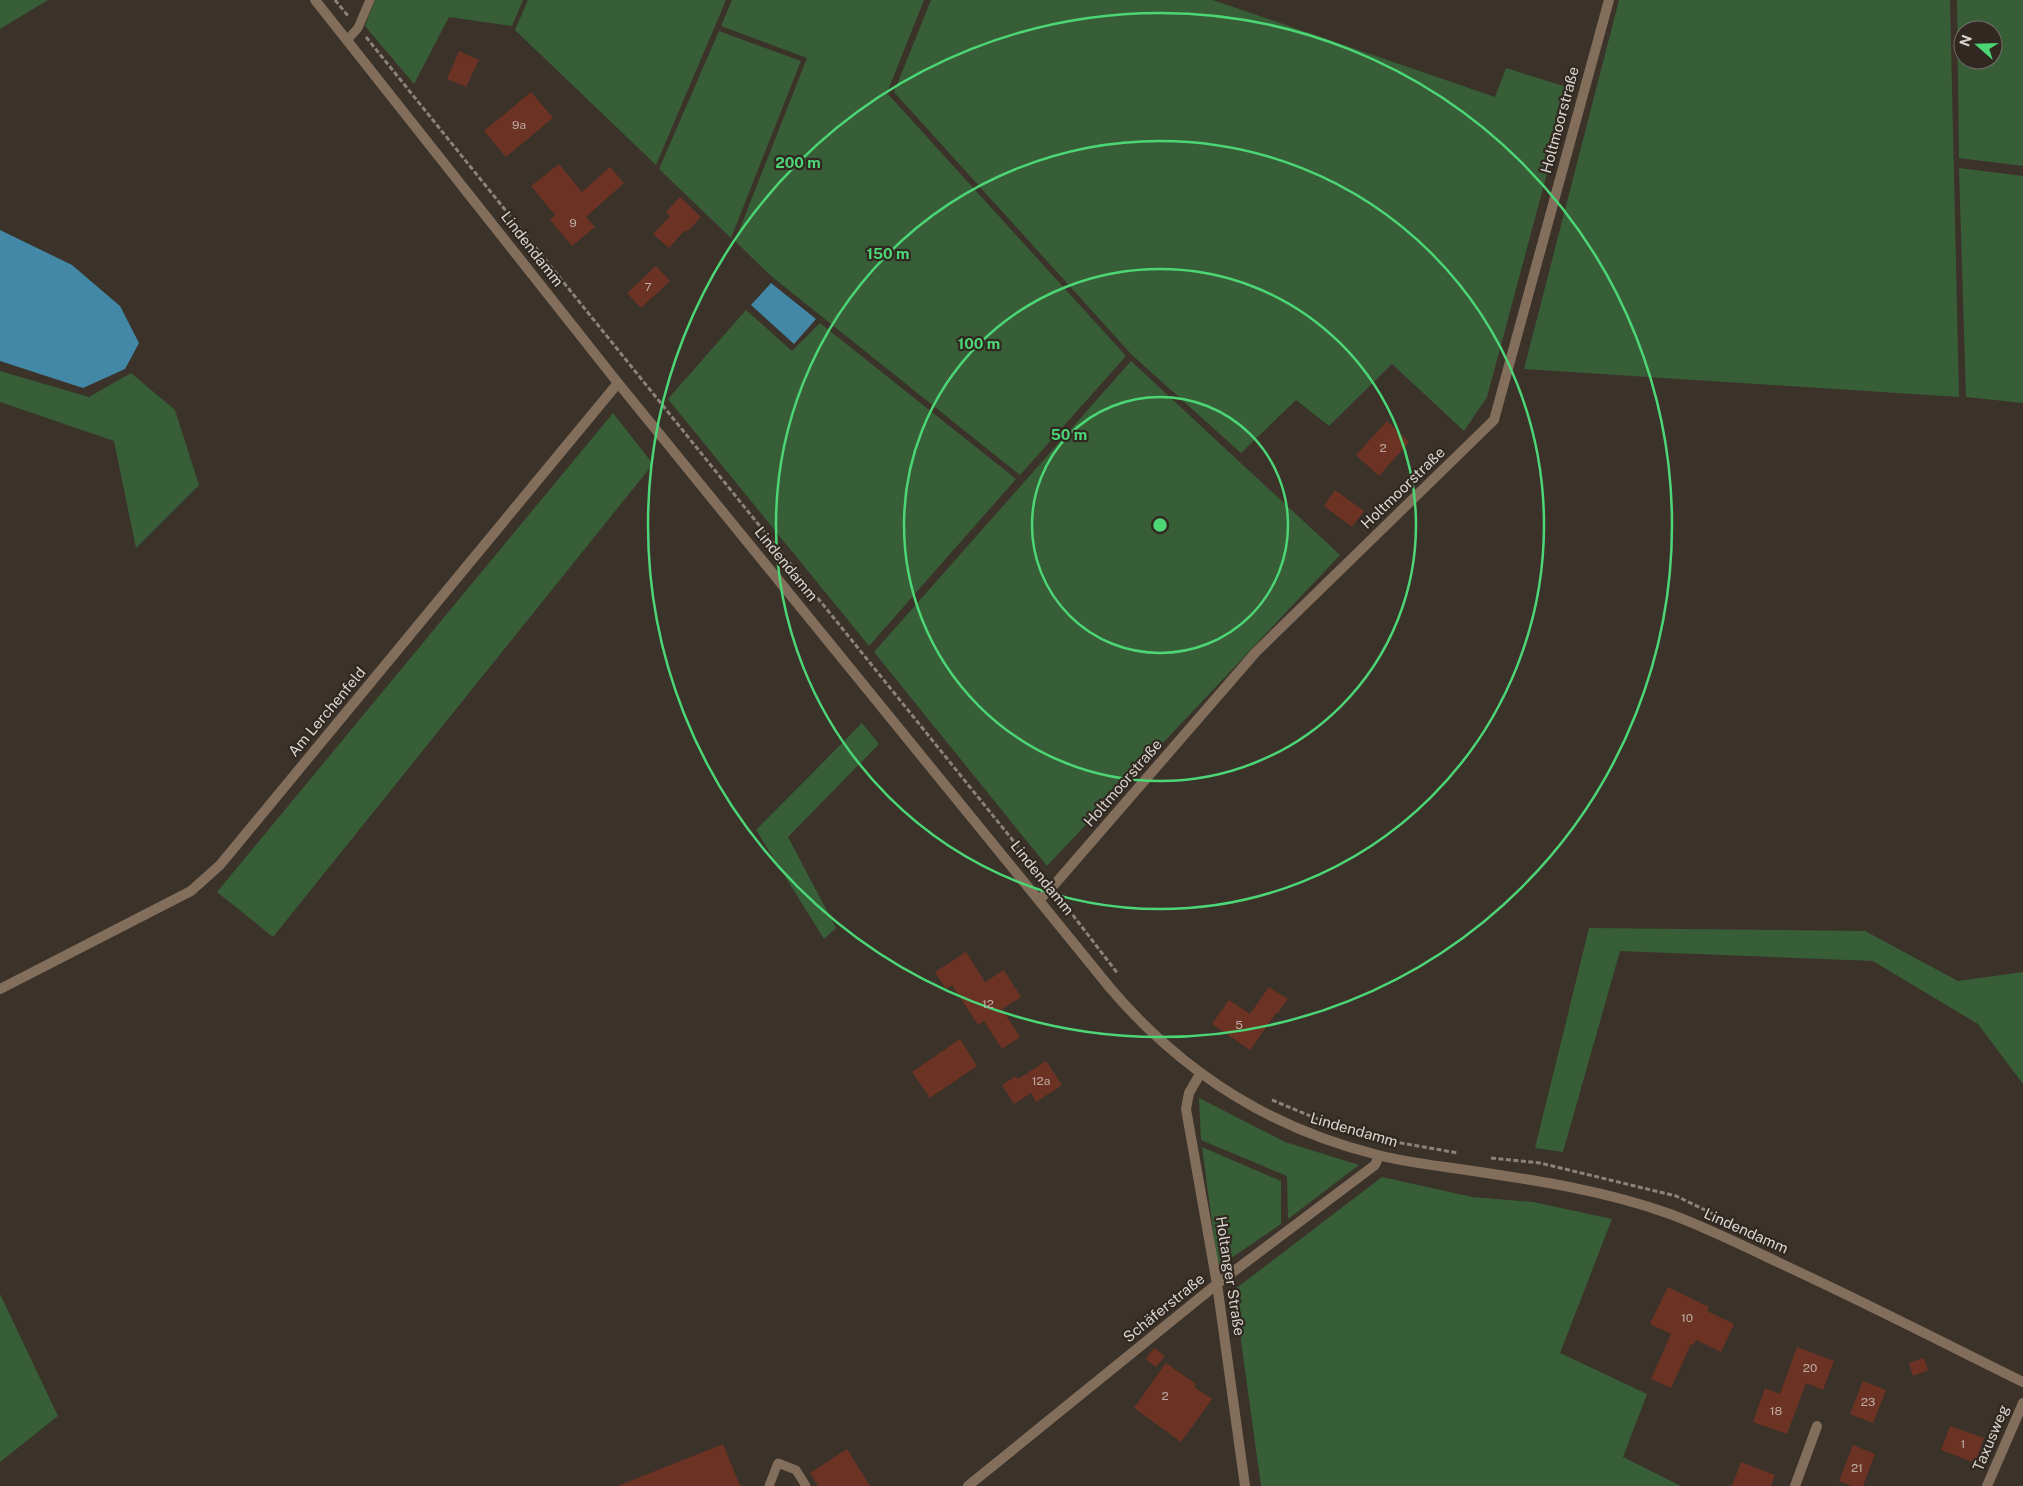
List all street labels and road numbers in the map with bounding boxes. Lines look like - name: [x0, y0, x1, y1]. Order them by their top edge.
- street label: Holtmoorstraße: [1537, 65, 1582, 175]
- street label: Lindendamm: [498, 208, 567, 290]
- street label: Holtmoorstraße: [1357, 443, 1448, 532]
- street label: Lindendamm: [751, 523, 821, 604]
- street label: Am Lerchenfeld: [284, 664, 369, 760]
- street label: Holtmoorstraße: [1080, 736, 1165, 830]
- street label: Lindendamm: [1007, 837, 1077, 918]
- street label: Lindendamm: [1308, 1109, 1400, 1150]
- street label: Lindendamm: [1701, 1204, 1791, 1257]
- street label: Holtanger Straße: [1213, 1215, 1248, 1337]
- street label: Schäferstraße: [1120, 1270, 1208, 1346]
- street label: Taxusweg: [1969, 1402, 2012, 1473]

